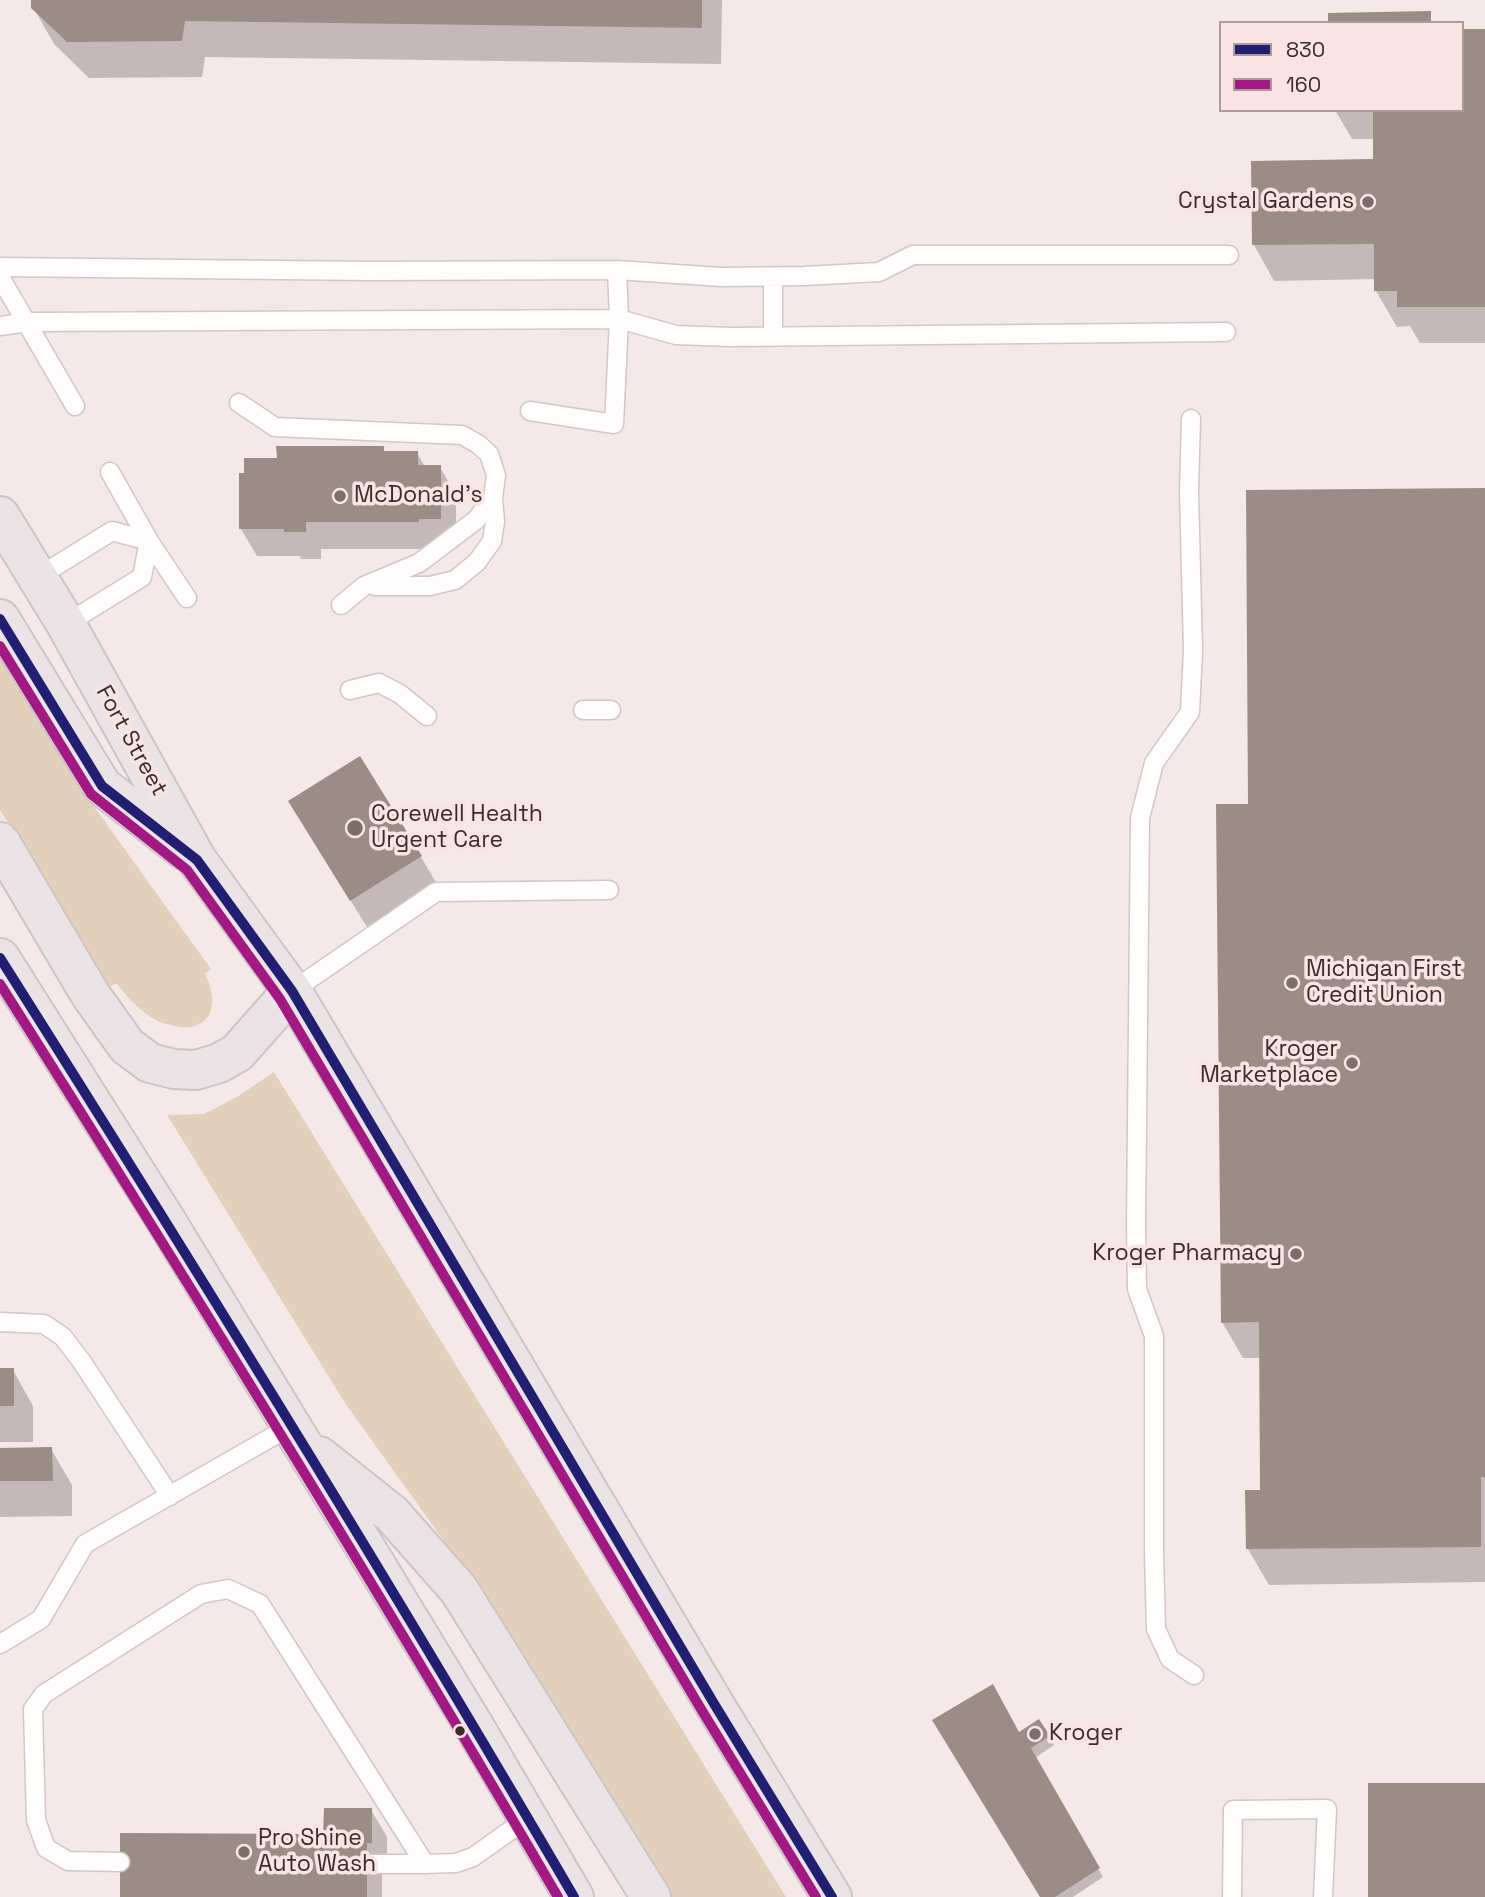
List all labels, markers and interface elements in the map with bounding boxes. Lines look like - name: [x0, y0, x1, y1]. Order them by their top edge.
- legend: [1219, 21, 1464, 112]
- text: 830: [1286, 36, 1325, 63]
- text: 160: [1286, 71, 1321, 98]
- place label: Crystal Gardens: [1178, 188, 1354, 216]
- marker: Crystal Gardens: [1360, 194, 1376, 210]
- place label: McDonald's: [354, 482, 483, 510]
- marker: McDonald's: [332, 488, 348, 504]
- street label: Fort Street: [89, 681, 173, 801]
- place label: Corewell Health Urgent Care: [371, 801, 543, 855]
- marker: Corewell Health Urgent Care: [345, 818, 365, 838]
- place label: Michigan First Credit Union: [1306, 956, 1462, 1010]
- marker: Michigan First Credit Union: [1284, 975, 1300, 991]
- place label: Kroger Marketplace: [1200, 1036, 1338, 1090]
- marker: Kroger Marketplace: [1344, 1055, 1360, 1071]
- place label: Kroger Pharmacy: [1092, 1240, 1282, 1268]
- marker: Kroger Pharmacy: [1288, 1246, 1304, 1262]
- place label: Kroger: [1049, 1720, 1123, 1748]
- unlabelled marker: [453, 1724, 467, 1738]
- marker: Kroger: [1027, 1726, 1043, 1742]
- place label: Pro Shine Auto Wash: [258, 1825, 376, 1879]
- marker: Pro Shine Auto Wash: [236, 1844, 252, 1860]

